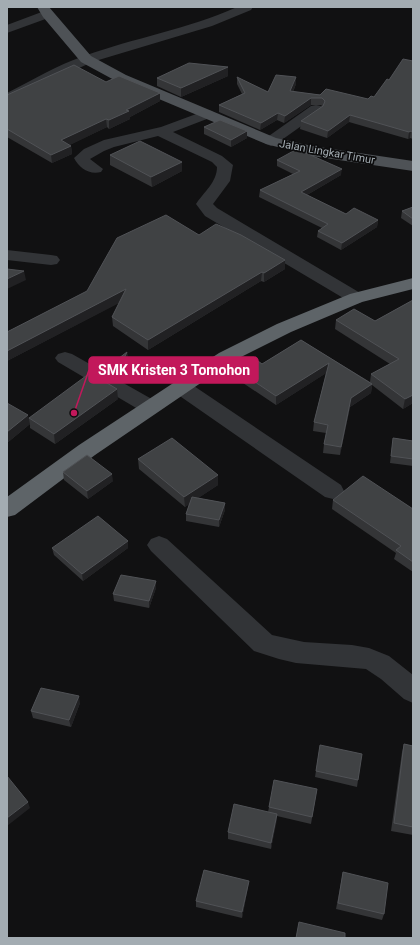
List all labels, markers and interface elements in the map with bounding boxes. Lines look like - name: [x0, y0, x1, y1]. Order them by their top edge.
- street label: Jalan Lingkar Timur: [278, 137, 376, 167]
- callout: SMK Kristen 3 Tomohon: [89, 357, 258, 383]
- text: SMK Kristen 3 Tomohon: [98, 362, 250, 378]

